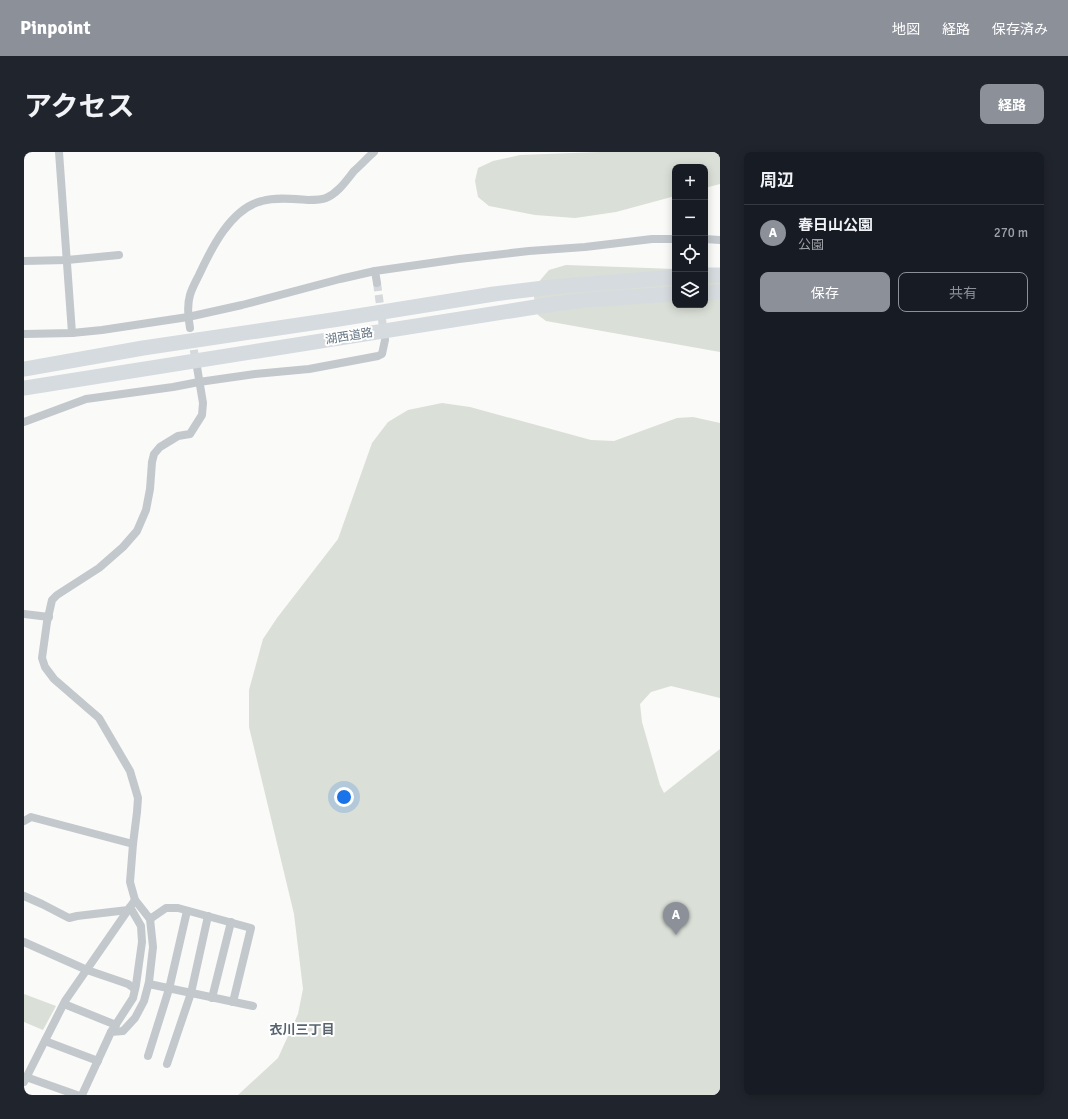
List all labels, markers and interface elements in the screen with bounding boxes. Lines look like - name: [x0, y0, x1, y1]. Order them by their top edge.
- text: Pinpoint: [20, 16, 91, 40]
- text: 地図: [892, 21, 920, 38]
- text: 経路: [942, 21, 970, 38]
- text: 保存済み: [992, 21, 1048, 38]
- button: 経路: [980, 84, 1044, 124]
- text: アクセス: [24, 90, 135, 124]
- map controls: [672, 164, 708, 308]
- button: +: [672, 164, 708, 200]
- text: 周辺: [760, 170, 794, 191]
- button: −: [672, 200, 708, 236]
- text: 春日山公園: [798, 216, 873, 234]
- text: A: [769, 225, 777, 241]
- text: 270 m: [994, 225, 1028, 241]
- button: locate: [672, 236, 708, 272]
- text: 公園: [798, 237, 824, 253]
- button: layers: [672, 272, 708, 308]
- button: 保存: [760, 272, 890, 312]
- button: 共有: [898, 272, 1028, 312]
- street label: 湖西道路: [324, 325, 374, 348]
- your location: [334, 787, 354, 807]
- pin: A: [663, 902, 689, 935]
- district label: 衣川三丁目: [269, 1022, 335, 1038]

